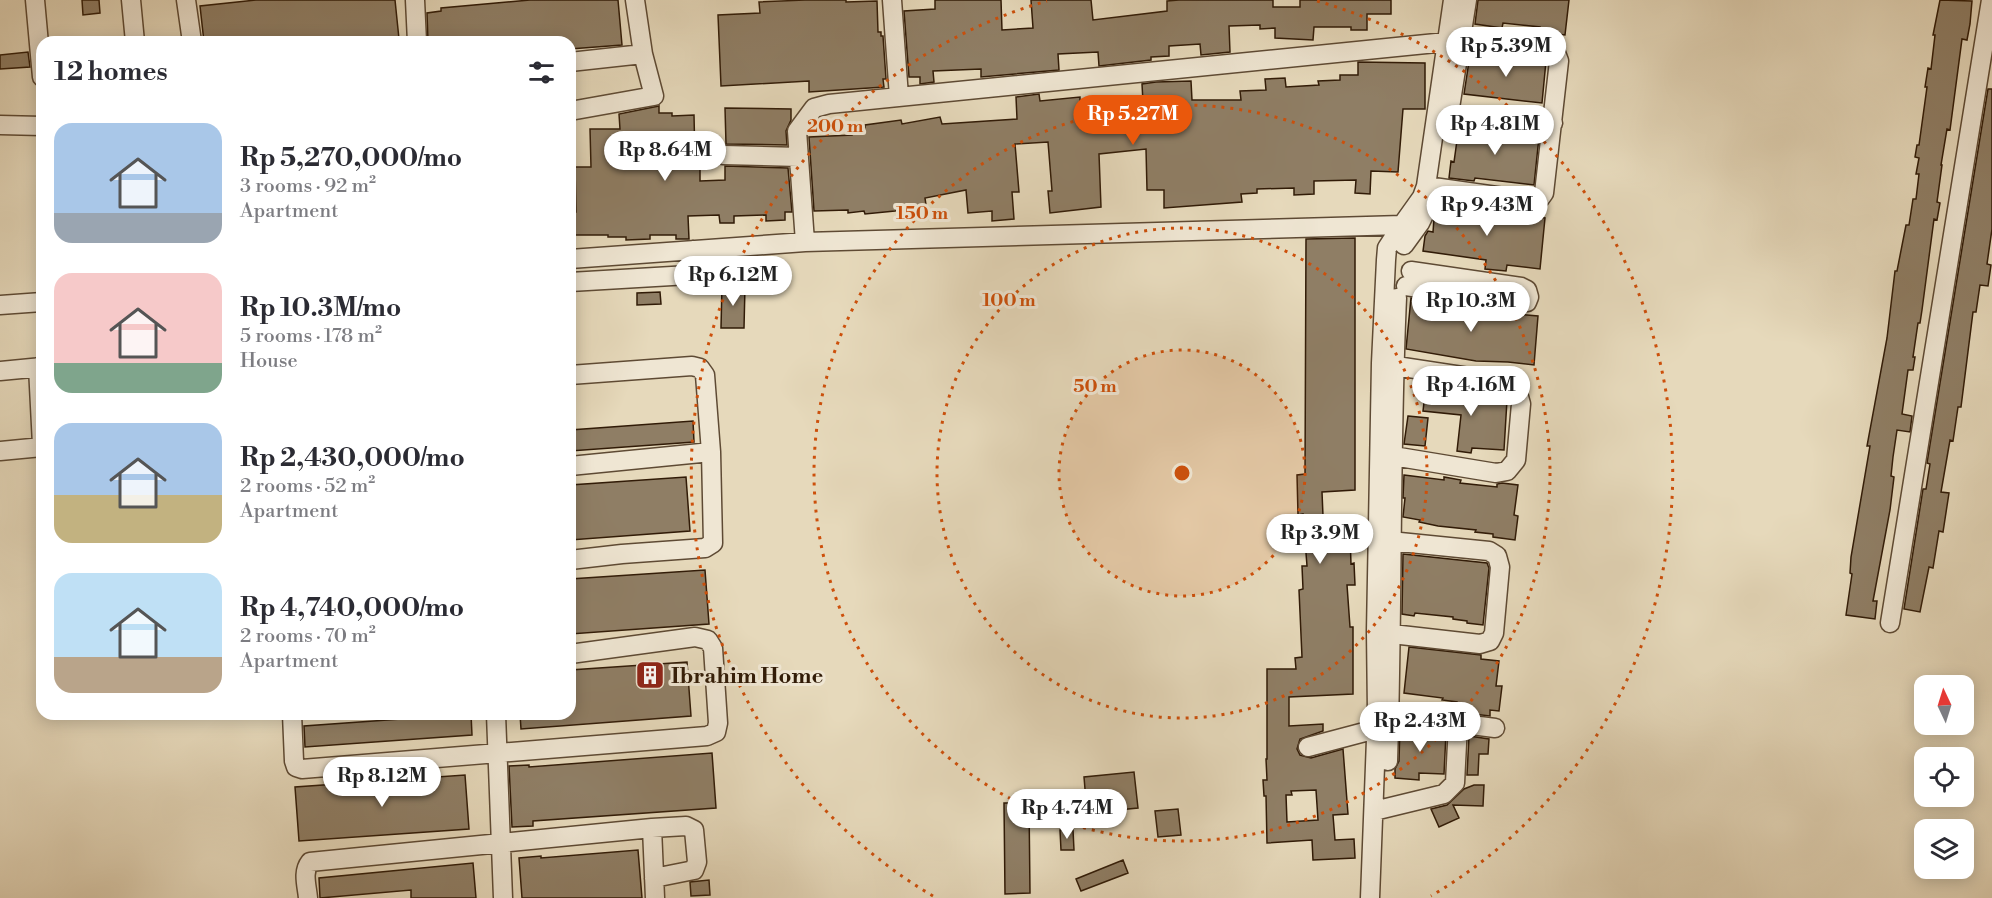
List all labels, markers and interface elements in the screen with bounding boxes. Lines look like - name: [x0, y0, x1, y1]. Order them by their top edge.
- pin: Rp 5.39M: [1444, 27, 1568, 78]
- text: Rp 5.39M: [1460, 34, 1552, 59]
- text: 12 homes: [54, 56, 168, 88]
- icon: filters: [525, 56, 558, 89]
- pin: Rp 5.27M: [1071, 95, 1195, 146]
- text: Rp 5.27M: [1087, 102, 1179, 127]
- pin: Rp 4.81M: [1433, 105, 1557, 156]
- text: Rp 4.81M: [1450, 112, 1540, 137]
- text: 200 m: [807, 115, 864, 138]
- pin: Rp 8.64M: [603, 131, 727, 182]
- text: Rp 8.64M: [618, 138, 712, 163]
- text: Rp 5,270,000/mo: [240, 142, 462, 174]
- icon: home: [102, 147, 174, 219]
- text: 3 rooms · 92 m²: [240, 174, 376, 199]
- pin: Rp 9.43M: [1425, 186, 1549, 237]
- text: Rp 9.43M: [1441, 193, 1533, 218]
- text: Apartment: [240, 199, 338, 224]
- text: 150 m: [896, 202, 949, 225]
- pin: Rp 6.12M: [671, 256, 795, 307]
- text: Rp 6.12M: [688, 263, 778, 288]
- pin: Rp 10.3M: [1409, 282, 1533, 333]
- text: 100 m: [982, 289, 1036, 312]
- text: Rp 10.3M: [1426, 289, 1516, 314]
- text: Rp 10.3M/mo: [240, 292, 401, 324]
- icon: home: [102, 297, 174, 369]
- text: 5 rooms · 178 m²: [240, 324, 382, 349]
- text: House: [240, 349, 298, 374]
- pin: Rp 4.16M: [1409, 366, 1533, 417]
- text: Rp 4.16M: [1426, 373, 1516, 398]
- text: 50 m: [1073, 375, 1117, 398]
- text: Rp 2,430,000/mo: [240, 442, 465, 474]
- icon: home: [102, 447, 174, 519]
- centre of rings: [1172, 463, 1192, 483]
- text: 2 rooms · 52 m²: [240, 474, 375, 499]
- text: Apartment: [240, 499, 338, 524]
- pin: Rp 3.9M: [1265, 514, 1375, 565]
- text: Rp 3.9M: [1280, 521, 1360, 546]
- text: Rp 4,740,000/mo: [240, 592, 464, 624]
- icon: home: [102, 597, 174, 669]
- text: 2 rooms · 70 m²: [240, 624, 376, 649]
- text: Apartment: [240, 649, 338, 674]
- building icon: Ibrahim Home: [634, 659, 666, 691]
- place label: Ibrahim Home: [671, 663, 824, 690]
- north arrow: [1914, 675, 1974, 735]
- map controls: [1914, 675, 1974, 879]
- pin: Rp 2.43M: [1358, 702, 1482, 753]
- text: Rp 2.43M: [1374, 709, 1466, 734]
- button: locate: [1914, 747, 1974, 807]
- pin: Rp 8.12M: [320, 757, 444, 808]
- text: Rp 8.12M: [337, 764, 427, 789]
- pin: Rp 4.74M: [1005, 789, 1129, 840]
- text: Rp 4.74M: [1021, 796, 1113, 821]
- button: layers: [1914, 819, 1974, 879]

